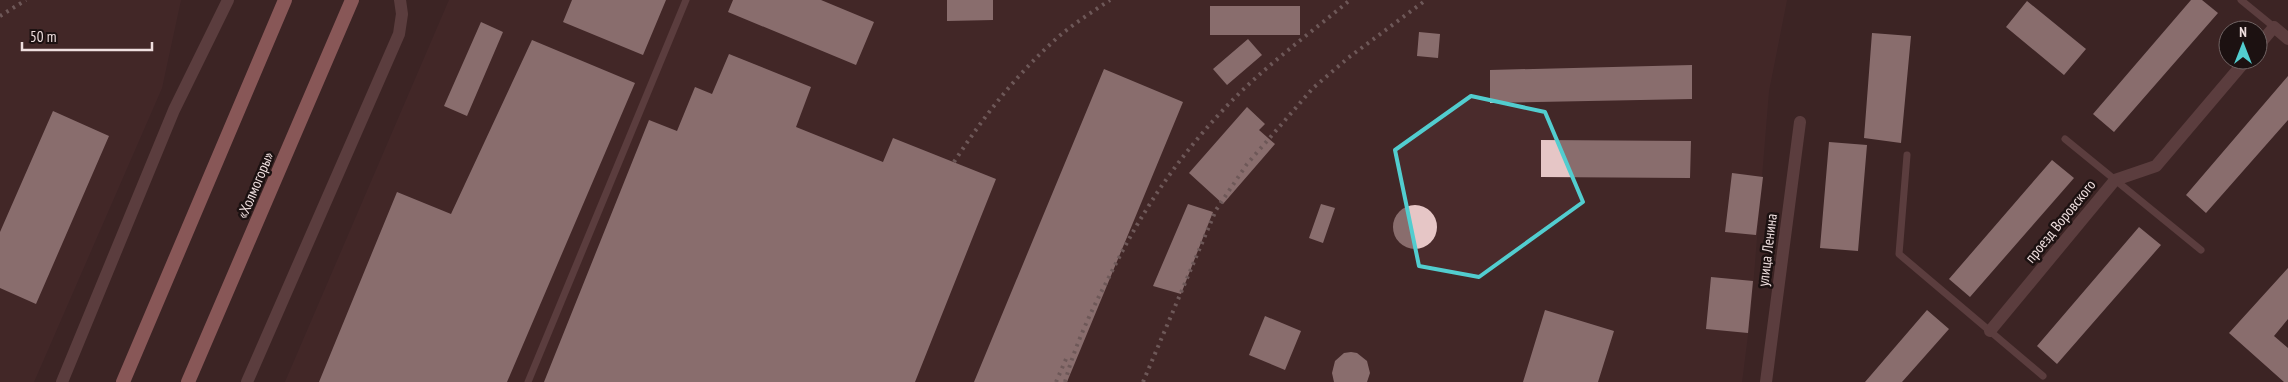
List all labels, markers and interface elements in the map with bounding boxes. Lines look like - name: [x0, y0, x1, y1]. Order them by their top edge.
- scale bar: [22, 20, 152, 52]
- north arrow: [2218, 20, 2268, 70]
- text: N: [2239, 23, 2247, 41]
- text: 50 m: [30, 27, 56, 46]
- street label: «Холмогоры»: [232, 149, 278, 221]
- street label: проезд Воровского: [2021, 176, 2099, 266]
- street label: улица Ленина: [1753, 212, 1781, 288]

